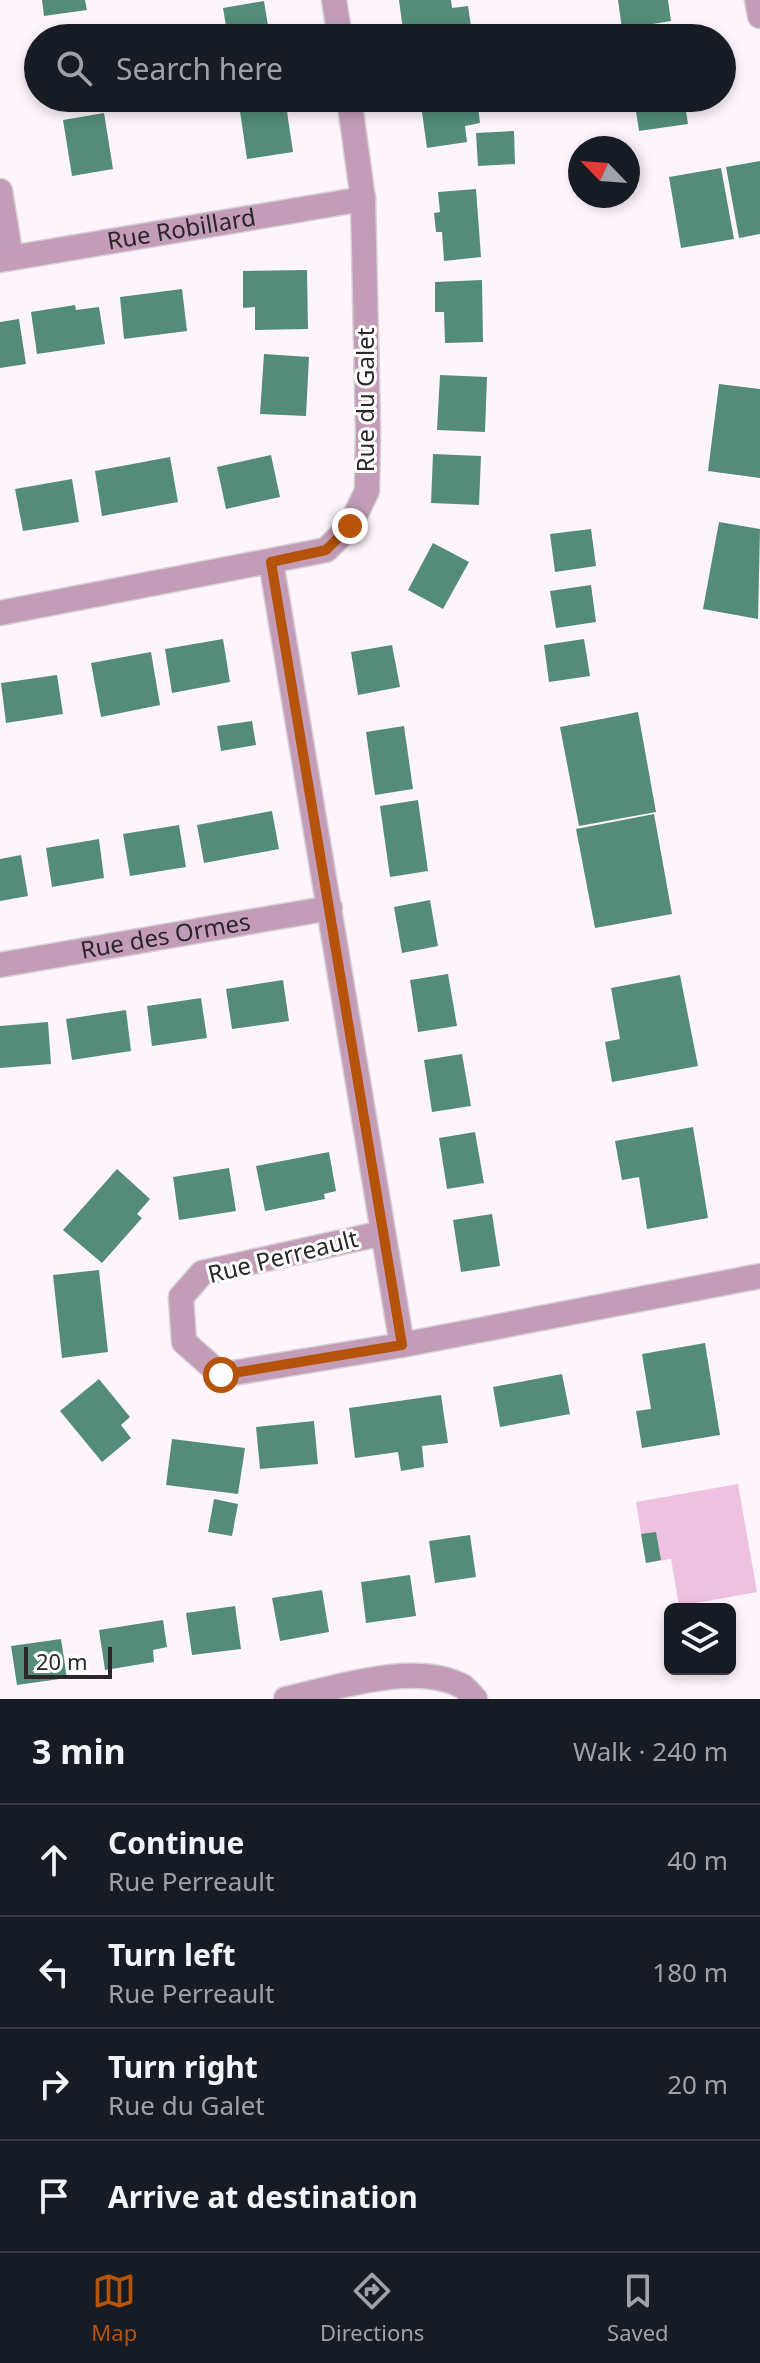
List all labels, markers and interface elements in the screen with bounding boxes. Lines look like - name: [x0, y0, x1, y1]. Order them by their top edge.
- search box: [24, 24, 736, 112]
- icon: search: [52, 46, 96, 90]
- text: Search here: [116, 48, 283, 89]
- north arrow: [568, 136, 640, 208]
- street label: Rue Robillard: [104, 199, 258, 257]
- street label: Rue du Galet: [348, 327, 381, 472]
- route end: [332, 508, 368, 544]
- street label: Rue des Ormes: [78, 904, 253, 966]
- street label: Rue Perreault: [204, 1221, 361, 1290]
- route start: [203, 1357, 239, 1393]
- map controls: [664, 1603, 736, 1675]
- button: layers: [664, 1603, 736, 1675]
- scale bar: [24, 1643, 112, 1679]
- text: 20 m: [36, 1646, 87, 1676]
- text: 3 min: [32, 1728, 126, 1774]
- text: Walk · 240 m: [573, 1733, 728, 1769]
- text: Continue: [108, 1822, 244, 1863]
- icon: ahead: [32, 1838, 76, 1882]
- text: 40 m: [667, 1842, 728, 1878]
- text: Rue Perreault: [108, 1863, 274, 1899]
- text: Turn left: [108, 1934, 236, 1975]
- icon: left: [32, 1950, 76, 1994]
- text: 180 m: [652, 1954, 728, 1990]
- text: Rue Perreault: [108, 1975, 274, 2011]
- text: Turn right: [108, 2046, 258, 2087]
- icon: right: [32, 2062, 76, 2106]
- text: 20 m: [667, 2066, 728, 2102]
- text: Rue du Galet: [108, 2087, 265, 2123]
- icon: arrive: [32, 2174, 76, 2218]
- text: Arrive at destination: [108, 2176, 418, 2217]
- tab: Map: [91, 2269, 137, 2347]
- tab: Directions: [320, 2269, 424, 2347]
- tab: Saved: [607, 2269, 669, 2347]

